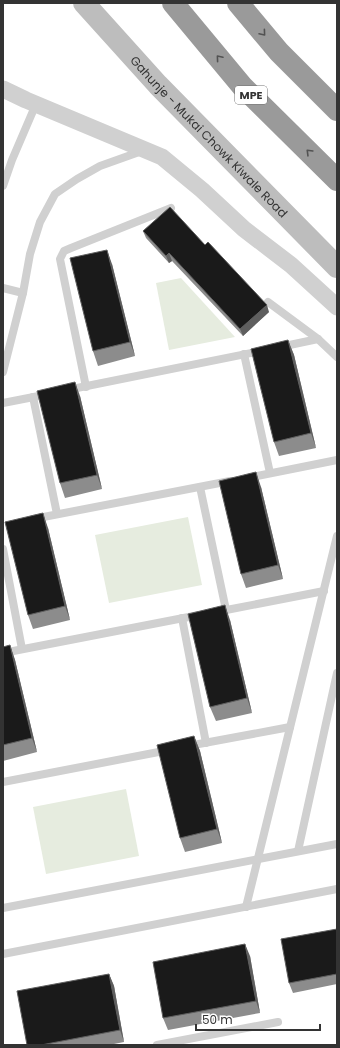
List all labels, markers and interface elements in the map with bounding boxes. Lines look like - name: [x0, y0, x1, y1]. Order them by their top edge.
- one-way arrow: [258, 28, 265, 35]
- street label: Gahunje - Mukai Chowk Kiwale Road: [127, 52, 292, 221]
- one-way arrow: [217, 56, 224, 63]
- road number: MPE: [235, 86, 267, 104]
- one-way arrow: [306, 149, 314, 157]
- scale bar: [196, 1006, 320, 1032]
- text: 50 m: [202, 1011, 233, 1028]

